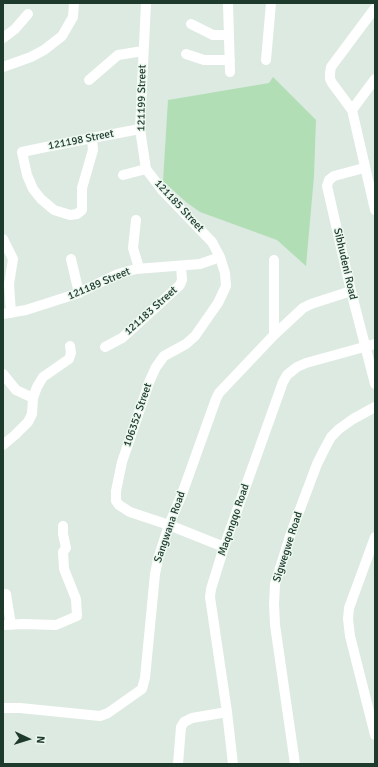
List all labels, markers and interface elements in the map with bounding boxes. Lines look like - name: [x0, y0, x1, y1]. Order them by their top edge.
- street label: 121199 Street: [135, 65, 149, 131]
- street label: 121198 Street: [47, 127, 115, 153]
- street label: 121185 Street: [151, 177, 207, 235]
- street label: Sibhudeni Road: [330, 227, 360, 301]
- street label: 121189 Street: [66, 265, 132, 303]
- street label: 121183 Street: [122, 284, 180, 338]
- street label: 106352 Street: [121, 381, 155, 449]
- street label: Maqongqo Road: [216, 482, 252, 558]
- street label: Sangwana Road: [152, 490, 188, 564]
- street label: Sigwegwe Road: [270, 510, 306, 584]
- north arrow: [8, 719, 48, 759]
- text: N: [34, 736, 47, 744]

